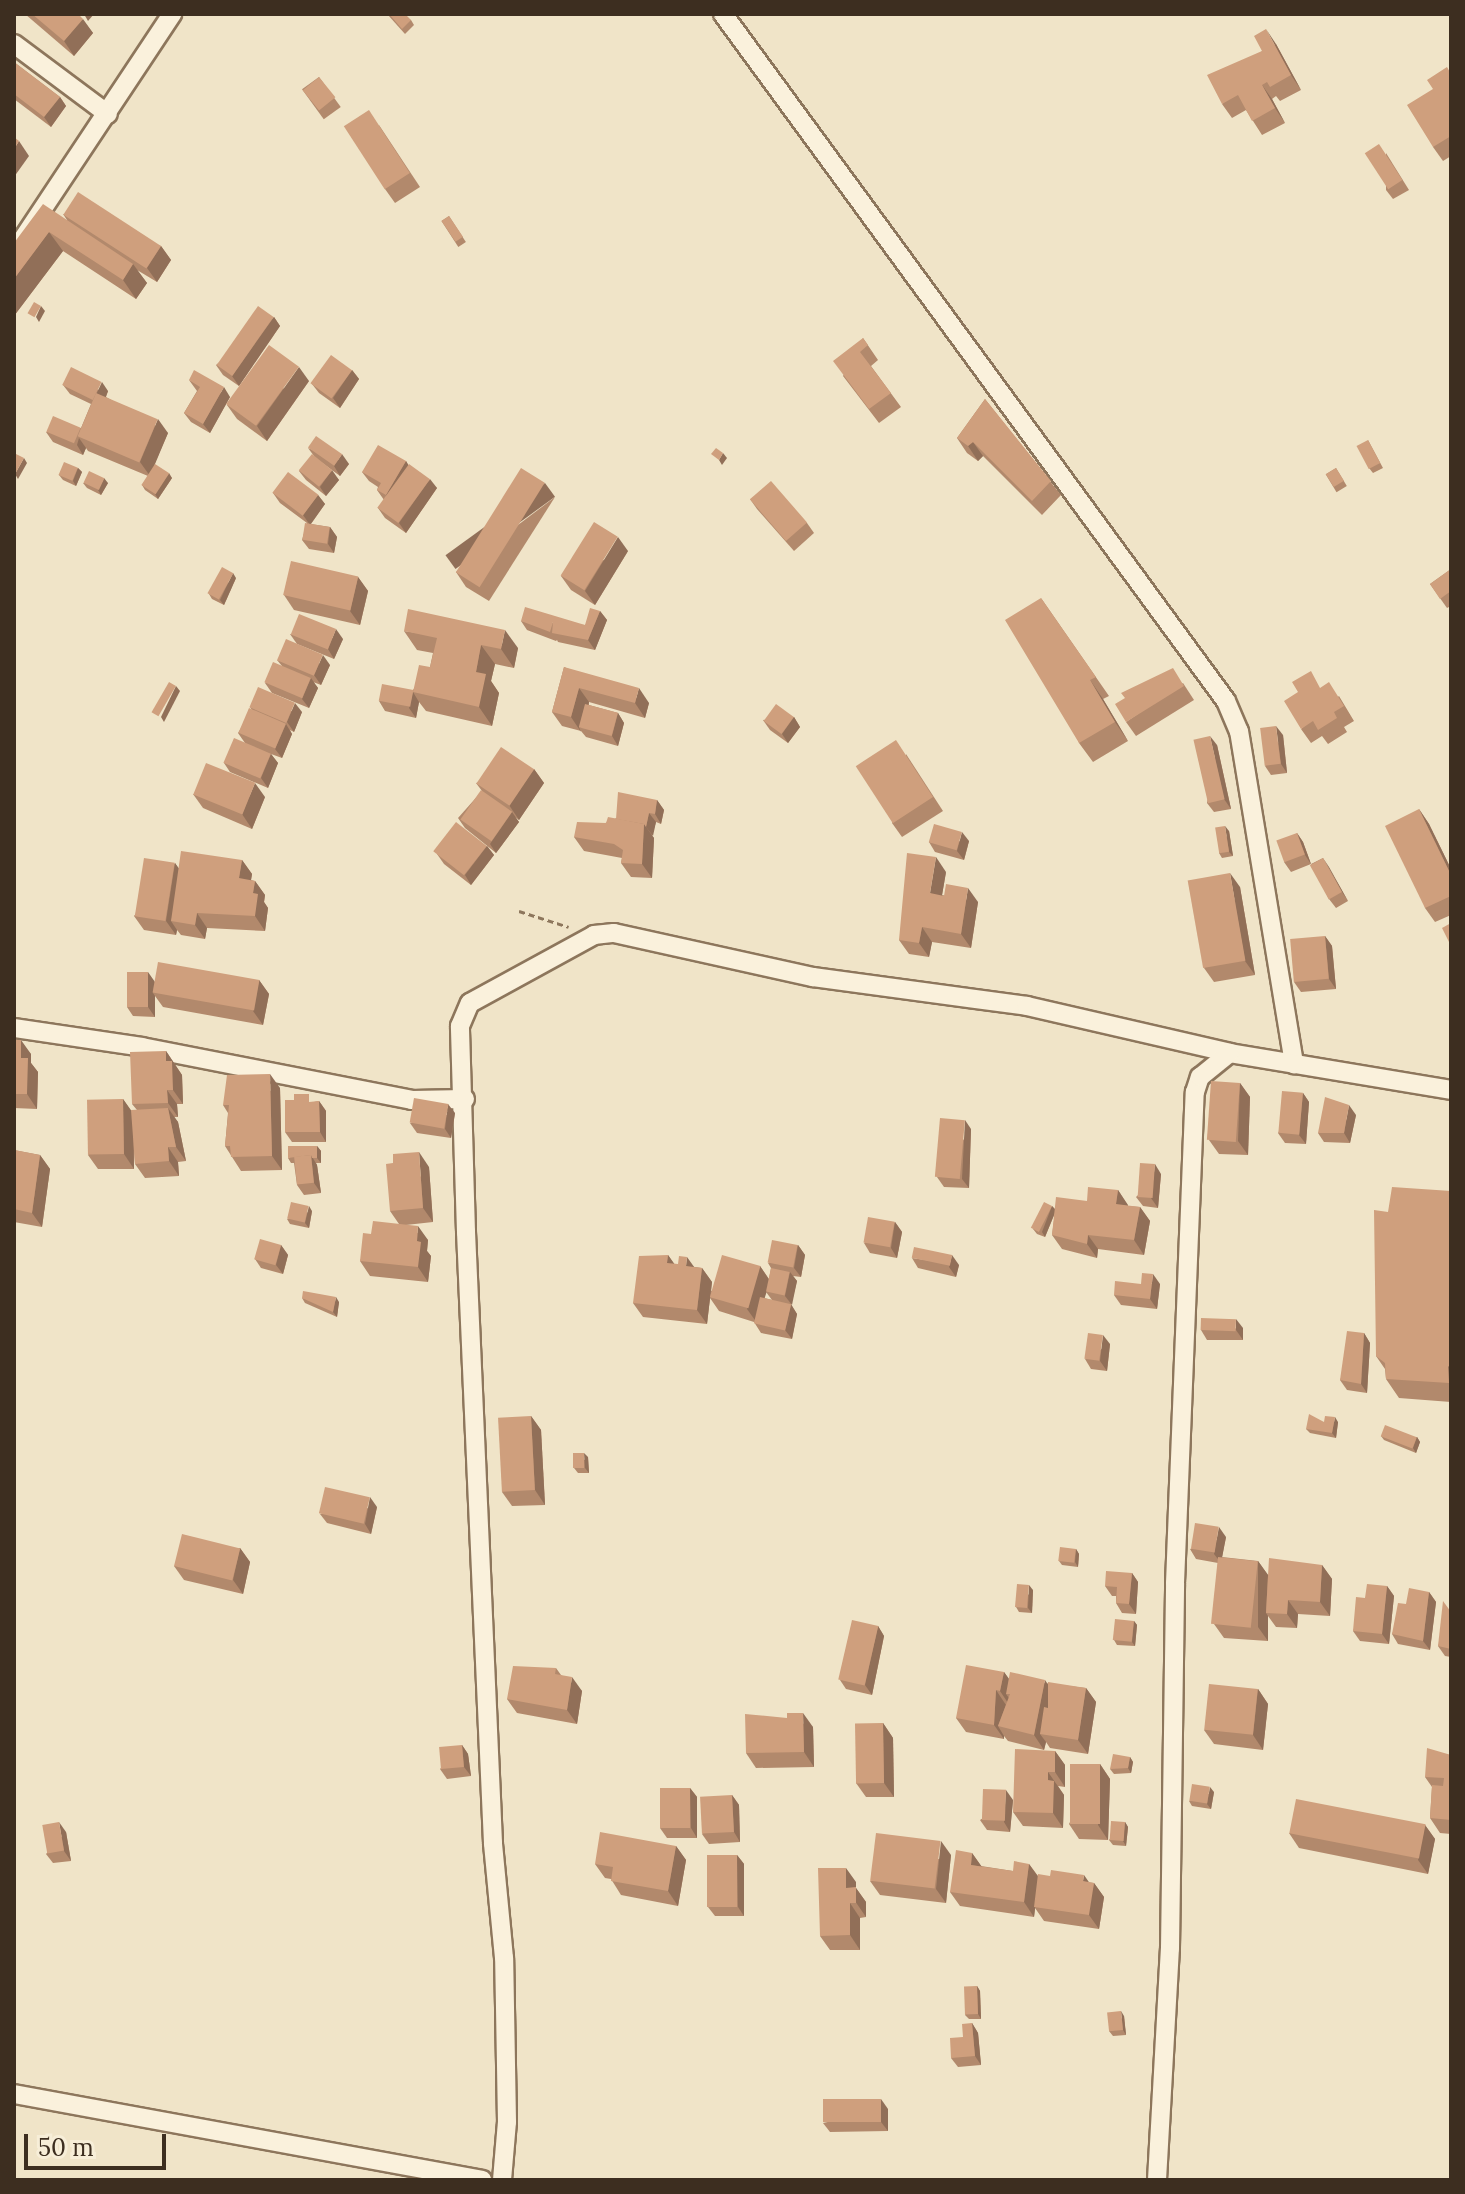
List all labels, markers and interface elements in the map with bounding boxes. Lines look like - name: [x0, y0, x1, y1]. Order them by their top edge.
- scale bar: [28, 2118, 170, 2168]
- text: 50 m: [38, 2132, 94, 2163]

